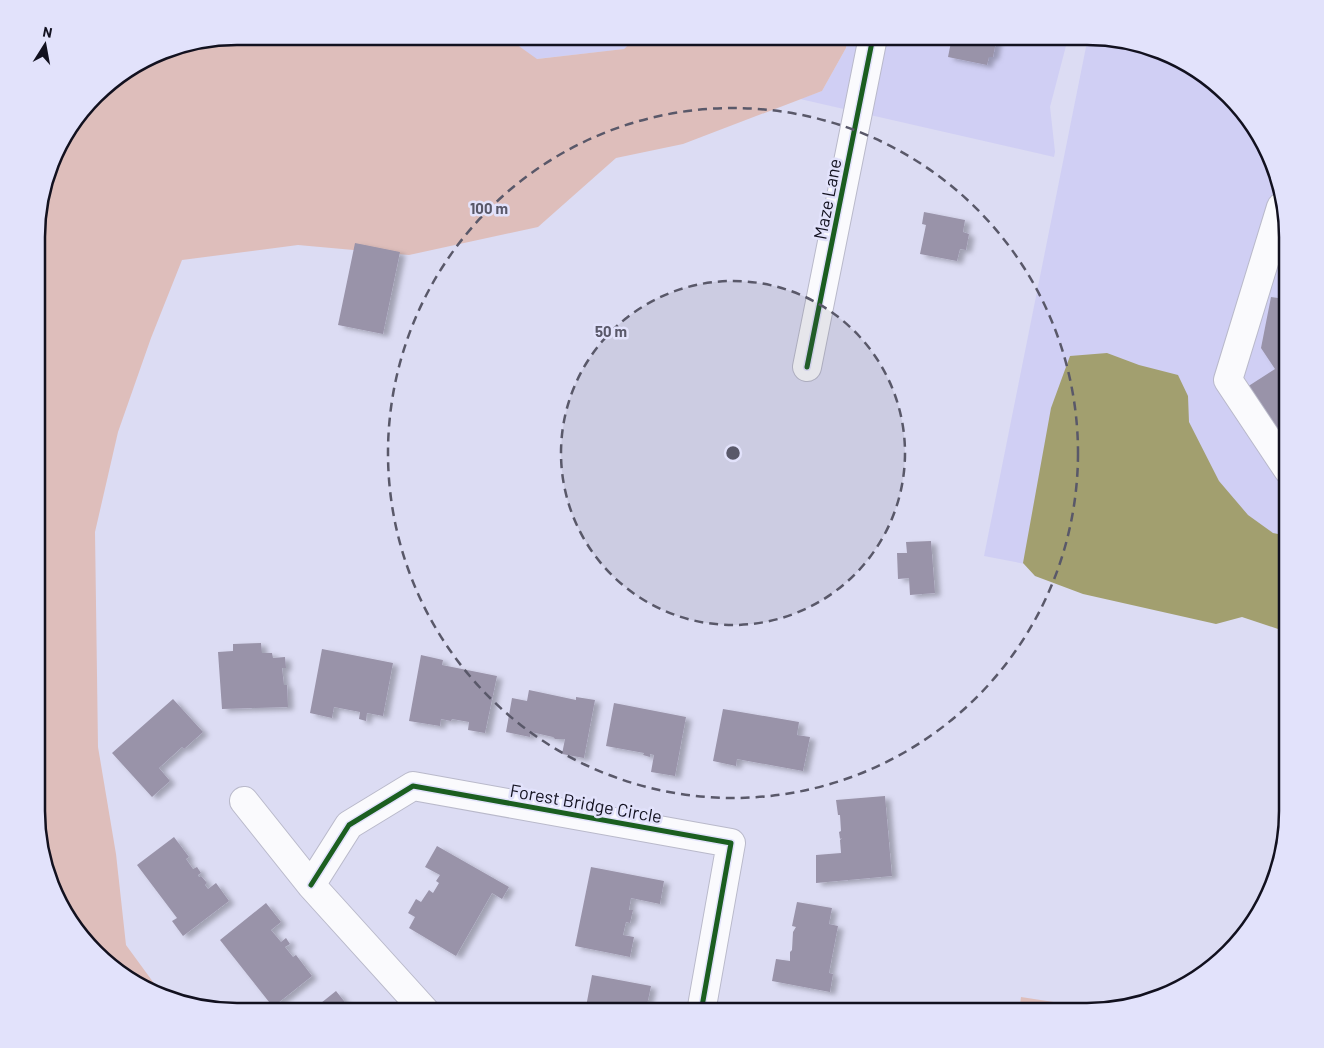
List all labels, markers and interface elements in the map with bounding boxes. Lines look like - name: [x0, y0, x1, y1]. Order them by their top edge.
- north arrow: [20, 20, 70, 70]
- text: N: [41, 23, 54, 41]
- street label: Maze Lane: [808, 157, 846, 241]
- text: 100 m: [470, 199, 508, 217]
- text: 50 m: [595, 322, 627, 340]
- centre of rings: [724, 444, 742, 462]
- street label: Forest Bridge Circle: [508, 779, 664, 827]

